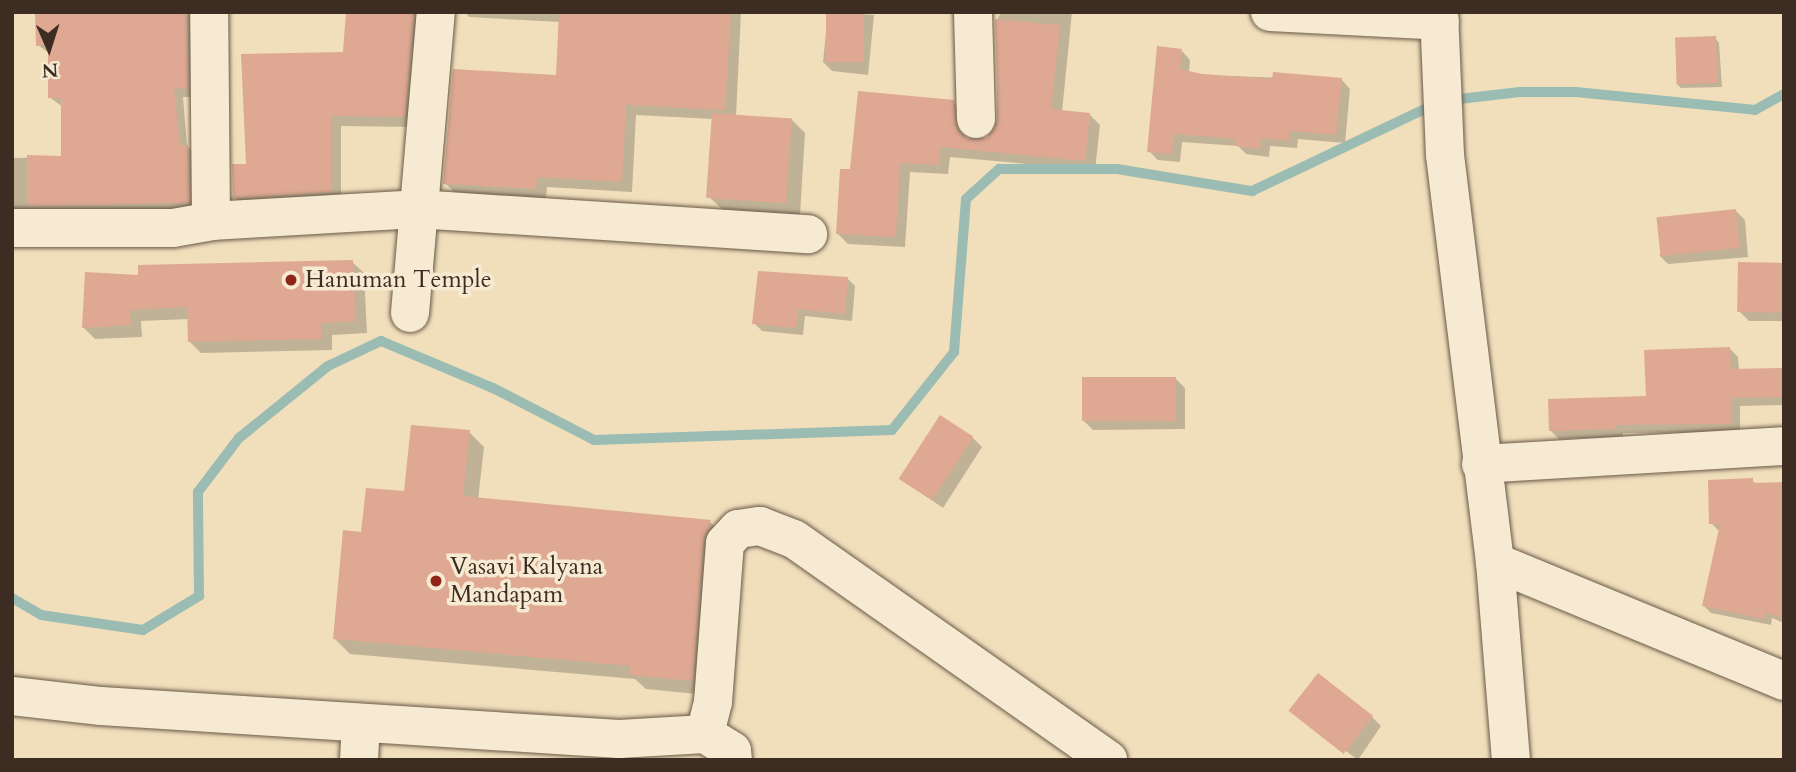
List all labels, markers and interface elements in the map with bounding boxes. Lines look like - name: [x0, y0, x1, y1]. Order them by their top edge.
- north arrow: [14, 14, 84, 84]
- text: N: [41, 57, 59, 83]
- place label: Hanuman Temple: [305, 266, 492, 294]
- marker: Hanuman Temple: [283, 272, 299, 288]
- place label: Vasavi Kalyana Mandapam: [450, 553, 603, 609]
- marker: Vasavi Kalyana Mandapam: [428, 573, 444, 589]

